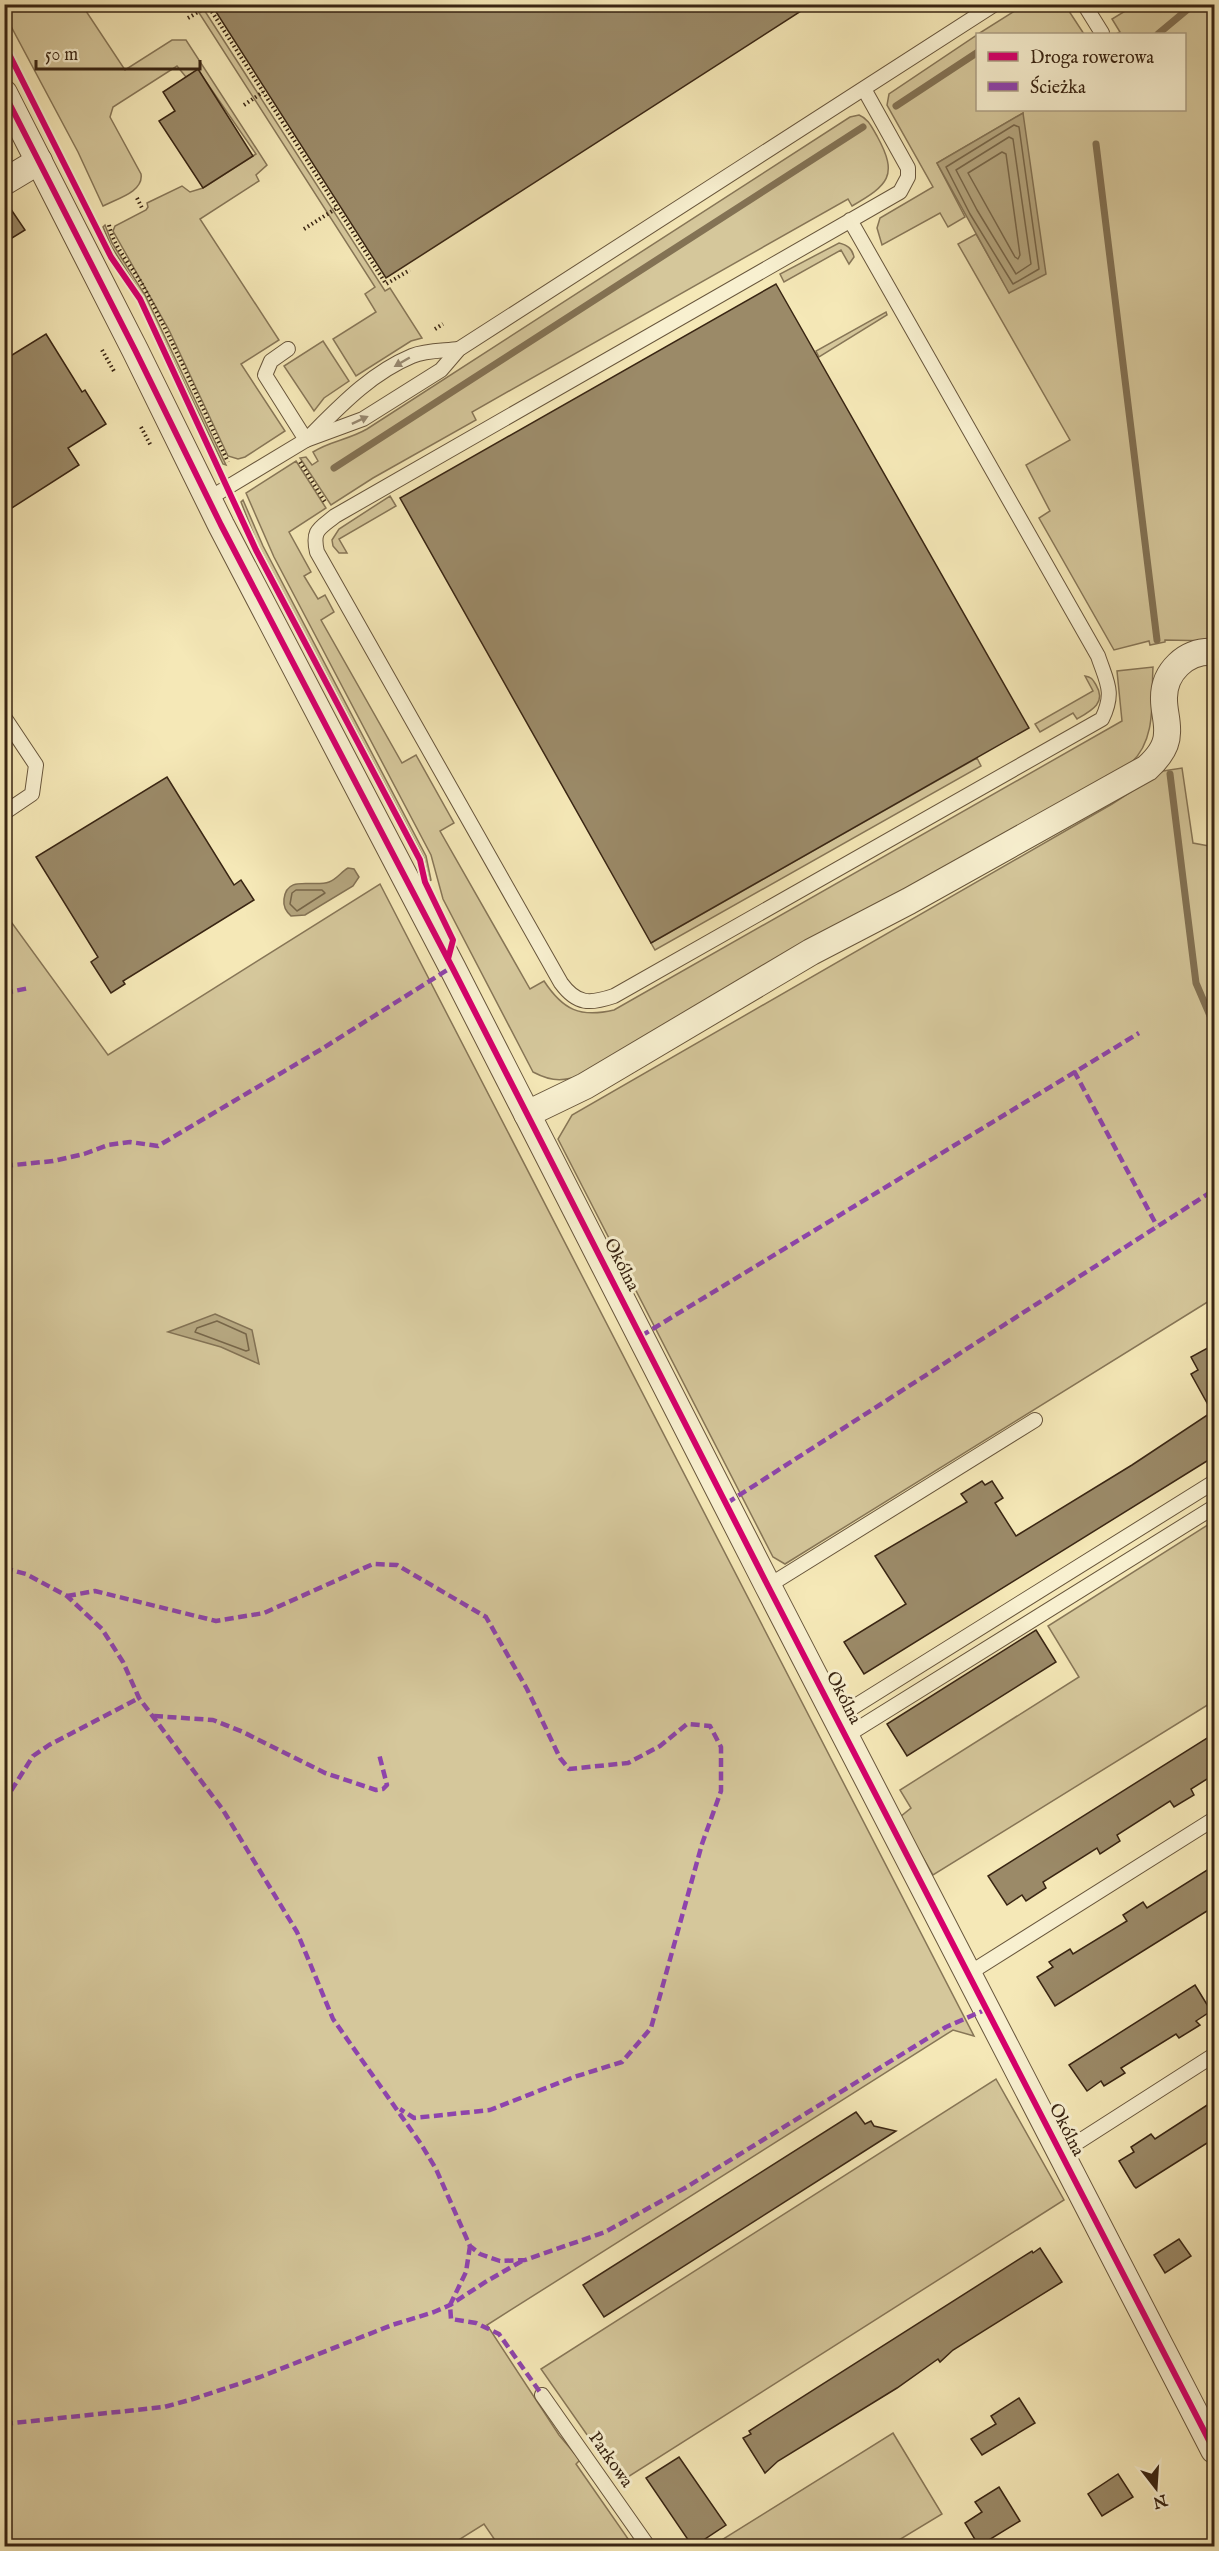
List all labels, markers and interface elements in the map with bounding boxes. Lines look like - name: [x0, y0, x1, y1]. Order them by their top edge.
- scale bar: [36, 33, 200, 71]
- legend: [976, 33, 1186, 111]
- text: 50 m: [45, 44, 78, 67]
- text: Droga rowerowa: [1030, 47, 1154, 70]
- text: Ścieżka: [1030, 75, 1086, 100]
- one-way arrow: [394, 356, 410, 367]
- one-way arrow: [352, 415, 369, 424]
- street label: Okólna: [598, 1235, 644, 1295]
- street label: Okólna: [820, 1668, 866, 1728]
- street label: Okólna: [1043, 2100, 1089, 2160]
- street label: Parkowa: [582, 2428, 638, 2493]
- north arrow: [1126, 2458, 1186, 2518]
- text: N: [1150, 2489, 1170, 2512]

